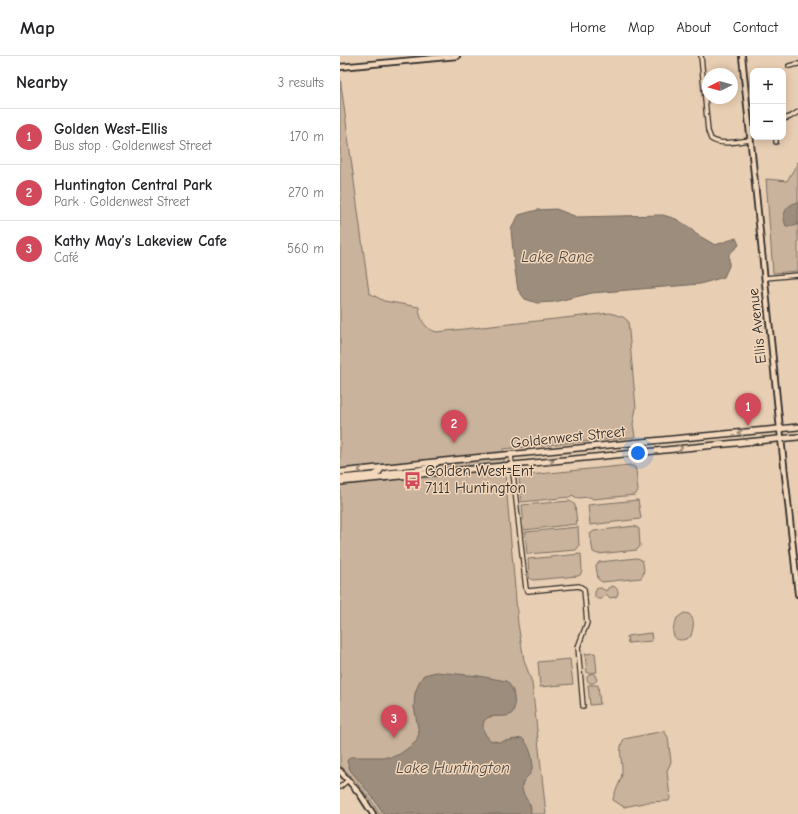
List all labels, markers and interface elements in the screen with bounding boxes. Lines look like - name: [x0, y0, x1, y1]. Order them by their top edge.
- text: Map: [20, 17, 55, 39]
- text: Home: [570, 19, 606, 36]
- text: Map: [628, 19, 654, 36]
- text: About: [676, 19, 711, 36]
- text: Contact: [733, 19, 778, 36]
- north arrow: [702, 68, 738, 104]
- map controls: [750, 68, 786, 140]
- button: +: [750, 68, 786, 104]
- text: Nearby: [16, 73, 67, 92]
- text: 3 results: [278, 75, 324, 90]
- button: −: [750, 104, 786, 140]
- text: Golden West-Ellis: [54, 120, 167, 138]
- text: 1: [26, 129, 32, 144]
- text: 170 m: [290, 129, 324, 144]
- text: Bus stop · Goldenwest Street: [54, 138, 212, 153]
- text: Huntington Central Park: [54, 176, 212, 194]
- text: 2: [26, 185, 32, 200]
- text: 270 m: [288, 185, 324, 200]
- text: Park · Goldenwest Street: [54, 194, 190, 209]
- text: Kathy May’s Lakeview Cafe: [54, 232, 227, 250]
- text: 3: [26, 241, 32, 256]
- text: 560 m: [287, 241, 324, 256]
- water label: Lake Ranc: [521, 248, 593, 266]
- text: Café: [54, 250, 78, 265]
- street label: Ellis Avenue: [744, 287, 770, 365]
- pin: 1: [735, 393, 761, 426]
- pin: 2: [441, 410, 467, 443]
- street label: Goldenwest Street: [510, 422, 627, 452]
- one-way arrow: [738, 428, 744, 437]
- your location: [628, 443, 648, 463]
- one-way arrow: [677, 444, 683, 453]
- one-way arrow: [548, 457, 554, 466]
- place label: Golden West-Ent 7111 Huntington: [425, 462, 534, 497]
- one-way arrow: [358, 465, 364, 474]
- bus stop icon: Golden West-Ent 7111 Huntington: [402, 470, 422, 490]
- pin: 3: [381, 705, 407, 738]
- water label: Lake Huntington: [396, 759, 510, 777]

